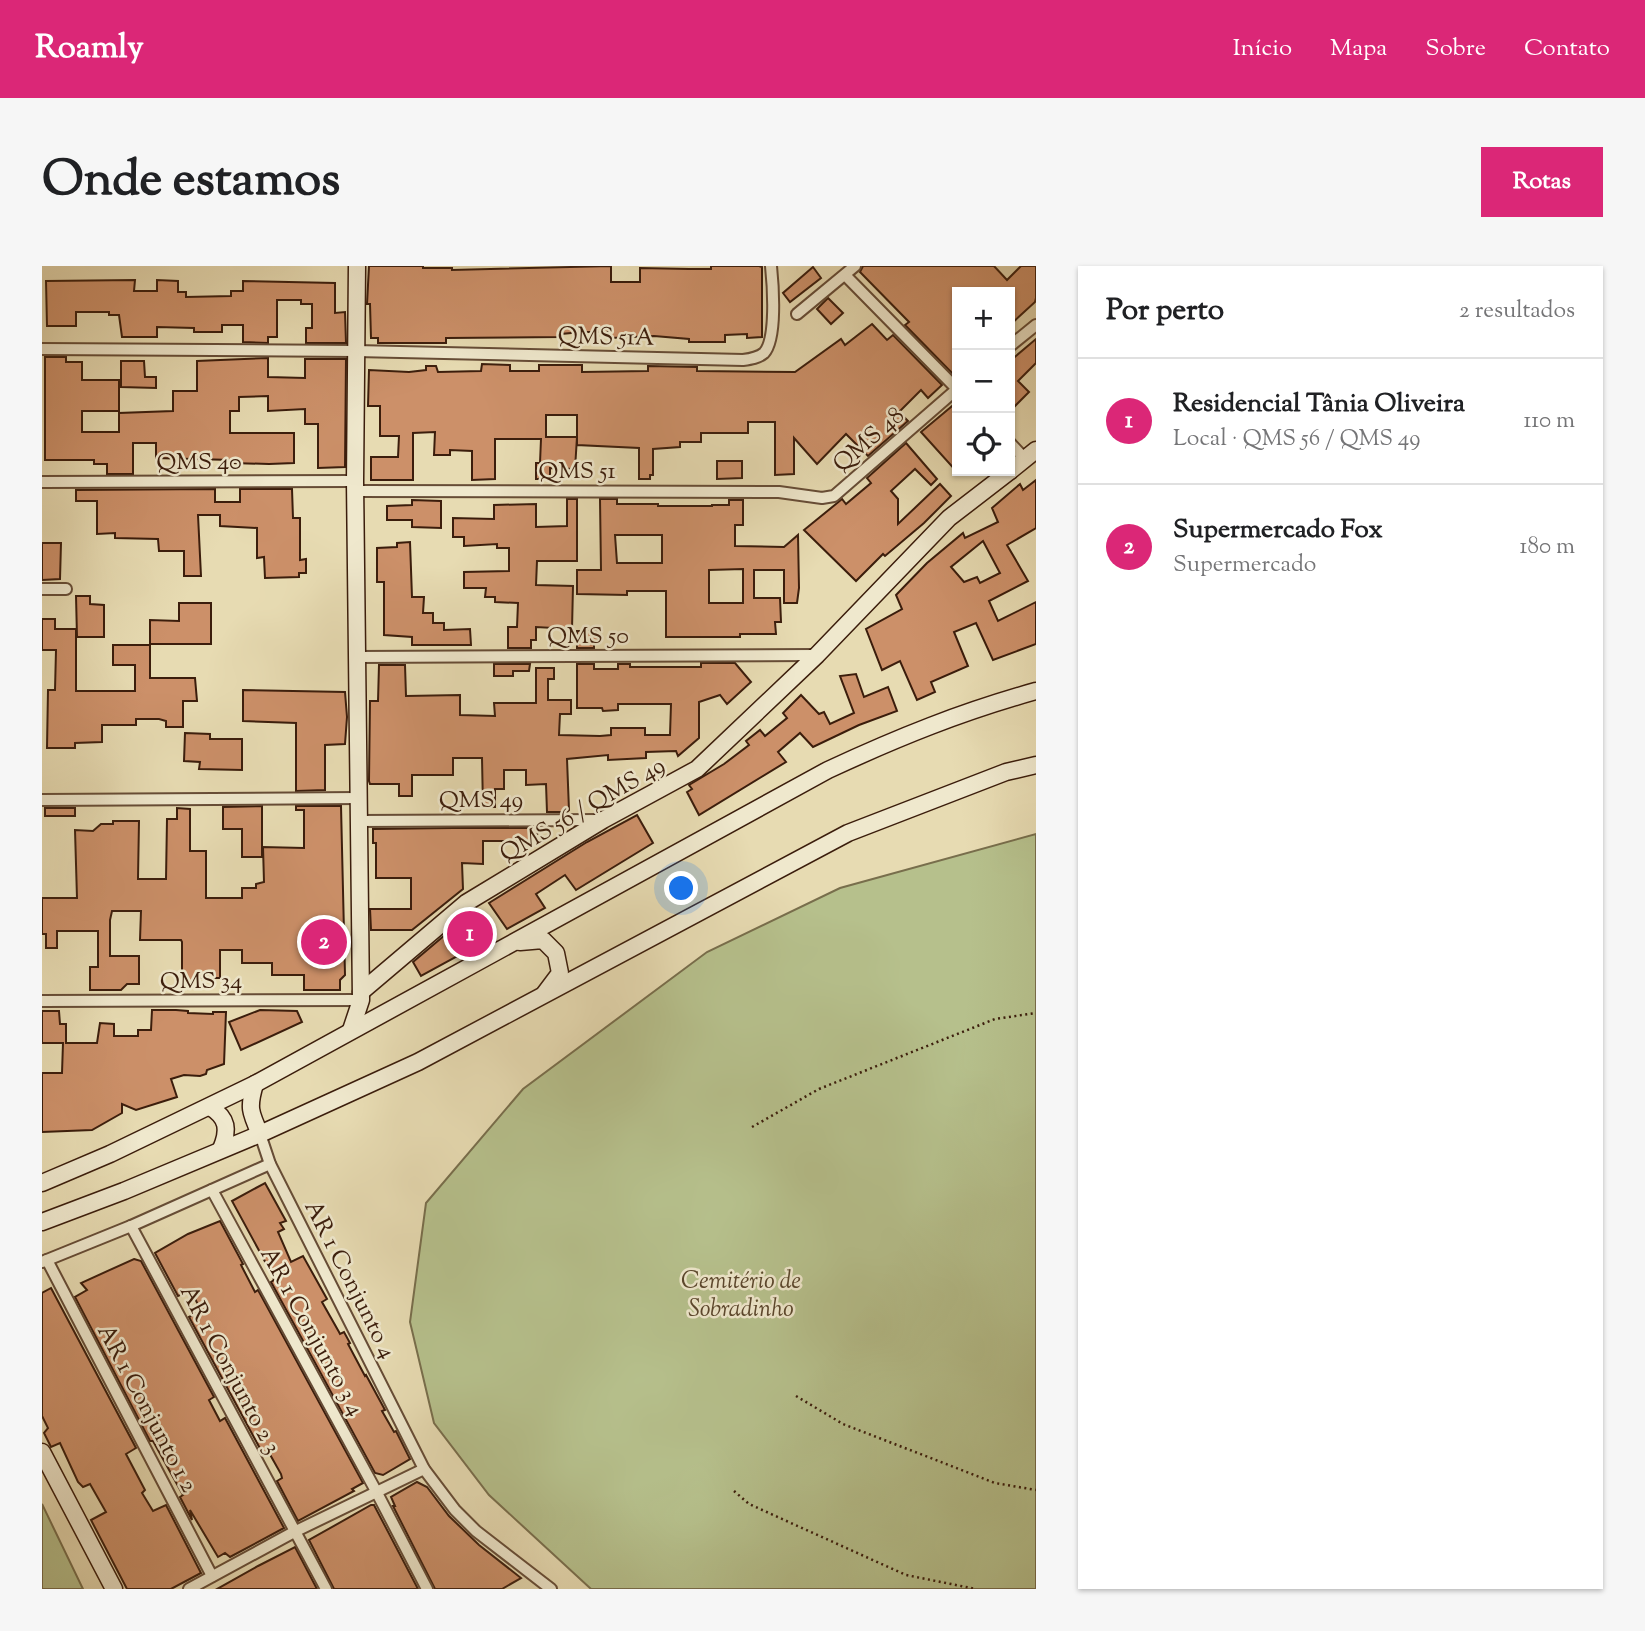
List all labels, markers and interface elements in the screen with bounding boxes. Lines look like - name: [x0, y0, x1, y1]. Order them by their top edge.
- text: Roamly: [35, 25, 144, 73]
- text: Início: [1233, 32, 1292, 66]
- text: Mapa: [1330, 32, 1387, 66]
- text: Sobre: [1425, 32, 1486, 66]
- text: Contato: [1524, 32, 1610, 66]
- text: Onde estamos: [42, 147, 340, 217]
- button: Rotas: [1481, 147, 1603, 217]
- map controls: [952, 287, 1015, 476]
- button: +: [952, 287, 1015, 350]
- text: Por perto: [1106, 290, 1224, 333]
- text: 2 resultados: [1459, 295, 1575, 328]
- street label: QMS 51A: [557, 320, 655, 356]
- button: −: [952, 350, 1015, 413]
- text: Residencial Tânia Oliveira: [1173, 386, 1465, 423]
- street label: QMS 48: [826, 400, 913, 481]
- text: 1: [1125, 405, 1133, 438]
- text: 110 m: [1524, 405, 1575, 438]
- button: locate: [952, 413, 1015, 476]
- text: Local · QMS 56 / QMS 49: [1173, 423, 1420, 456]
- street label: QMS 40: [156, 446, 242, 480]
- street label: QMS 51: [538, 455, 616, 489]
- text: Supermercado Fox: [1173, 512, 1383, 549]
- text: 2: [1124, 531, 1134, 564]
- text: 180 m: [1520, 531, 1575, 564]
- text: Supermercado: [1173, 549, 1316, 582]
- street label: QMS 50: [547, 620, 629, 654]
- street label: QMS 56 / QMS 49: [494, 750, 672, 872]
- street label: QMS 49: [439, 784, 523, 818]
- your location: [664, 871, 698, 905]
- pin: 1: [447, 908, 493, 960]
- pin: 2: [301, 916, 347, 968]
- street label: QMS 34: [160, 965, 242, 999]
- street label: AR 1 Conjunto 4: [295, 1195, 404, 1365]
- street label: AR 1 Conjunto 3 4: [251, 1241, 372, 1423]
- park label: Cemitério de Sobradinho: [681, 1265, 801, 1327]
- street label: AR 1 Conjunto 2 3: [170, 1279, 288, 1461]
- street label: AR 1 Conjunto 1 2: [88, 1319, 205, 1499]

